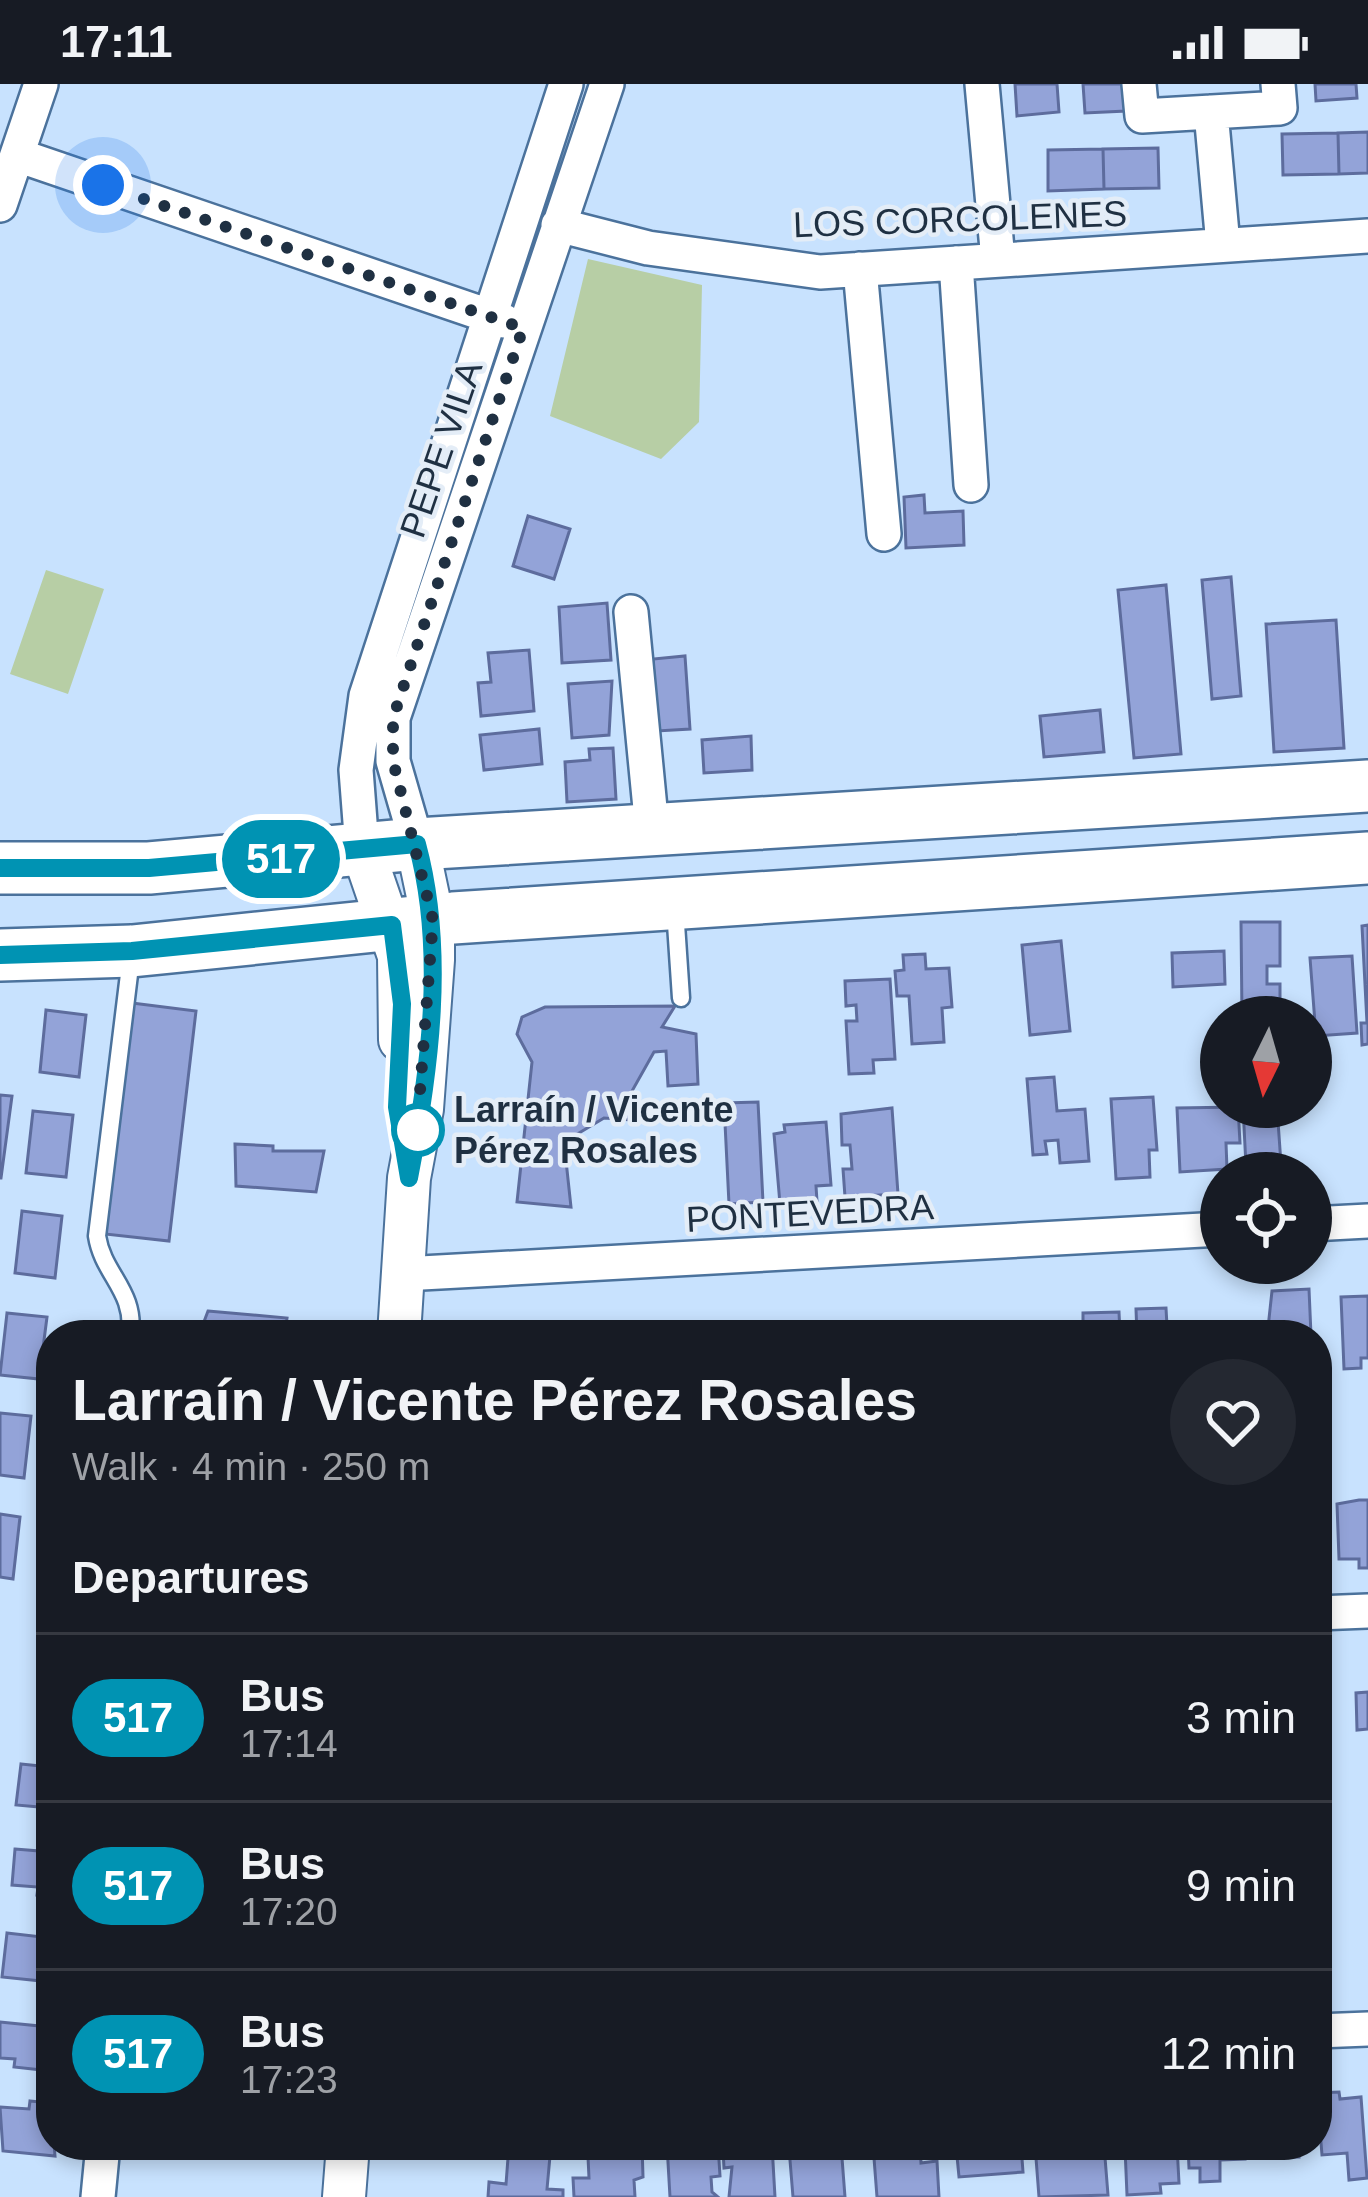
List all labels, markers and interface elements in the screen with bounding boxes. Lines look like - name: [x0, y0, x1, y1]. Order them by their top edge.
- text: 17:11: [60, 16, 173, 67]
- your location: [73, 155, 133, 215]
- street label: LOS CORCOLENES: [792, 193, 1128, 245]
- street label: PEPE VILA: [392, 355, 490, 543]
- line badge: 517: [212, 820, 350, 898]
- text: 517: [246, 835, 316, 882]
- north arrow: [1200, 996, 1332, 1128]
- map controls: [1200, 996, 1332, 1284]
- place label: Larraín / Vicente Pérez Rosales: [454, 1089, 733, 1171]
- marker: Larraín / Vicente Pérez Rosales: [393, 1105, 443, 1155]
- button: locate: [1200, 1152, 1332, 1284]
- street label: PONTEVEDRA: [685, 1186, 935, 1240]
- button: heart: [1170, 1359, 1296, 1485]
- text: Larraín / Vicente Pérez Rosales: [72, 1368, 917, 1432]
- text: Walk · 4 min · 250 m: [72, 1445, 430, 1488]
- text: Departures: [72, 1552, 310, 1603]
- text: Bus: [240, 1670, 325, 1721]
- text: 3 min: [1186, 1692, 1296, 1743]
- text: 517: [103, 1694, 173, 1741]
- text: 17:14: [240, 1722, 338, 1765]
- text: Bus: [240, 1838, 325, 1889]
- text: 9 min: [1186, 1860, 1296, 1911]
- text: 517: [103, 1862, 173, 1909]
- text: 17:20: [240, 1890, 338, 1933]
- text: Bus: [240, 2006, 325, 2057]
- text: 12 min: [1161, 2028, 1296, 2079]
- text: 517: [103, 2030, 173, 2077]
- text: 17:23: [240, 2058, 338, 2101]

